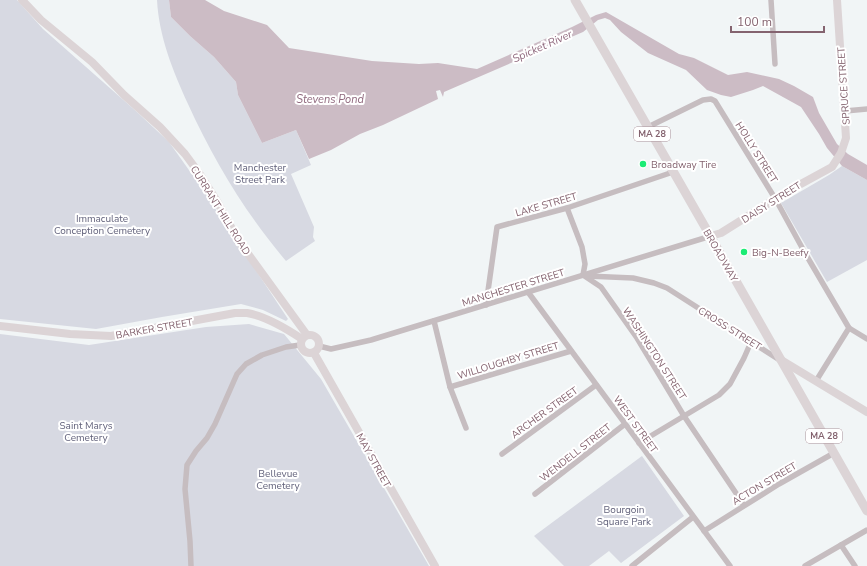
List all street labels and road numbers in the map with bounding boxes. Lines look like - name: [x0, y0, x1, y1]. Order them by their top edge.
- street label: SPRUCE STREET: [834, 47, 854, 125]
- street label: HOLLY STREET: [732, 119, 781, 186]
- road number: MA 28: [634, 127, 670, 141]
- street label: CURRANT HILL ROAD: [187, 163, 253, 258]
- street label: DAISY STREET: [739, 179, 804, 227]
- street label: LAKE STREET: [514, 189, 579, 220]
- street label: BROADWAY: [699, 227, 741, 285]
- street label: MANCHESTER STREET: [460, 266, 566, 310]
- street label: WASHINGTON STREET: [619, 304, 689, 403]
- street label: CROSS STREET: [695, 304, 764, 354]
- street label: BARKER STREET: [114, 315, 194, 343]
- street label: WILLOUGHBY STREET: [456, 339, 561, 383]
- street label: ARCHER STREET: [508, 384, 581, 442]
- street label: WEST STREET: [610, 393, 661, 456]
- street label: WENDELL STREET: [537, 420, 614, 485]
- road number: MA 28: [806, 429, 842, 443]
- street label: MAY STREET: [352, 431, 394, 490]
- street label: ACTON STREET: [730, 459, 800, 509]

